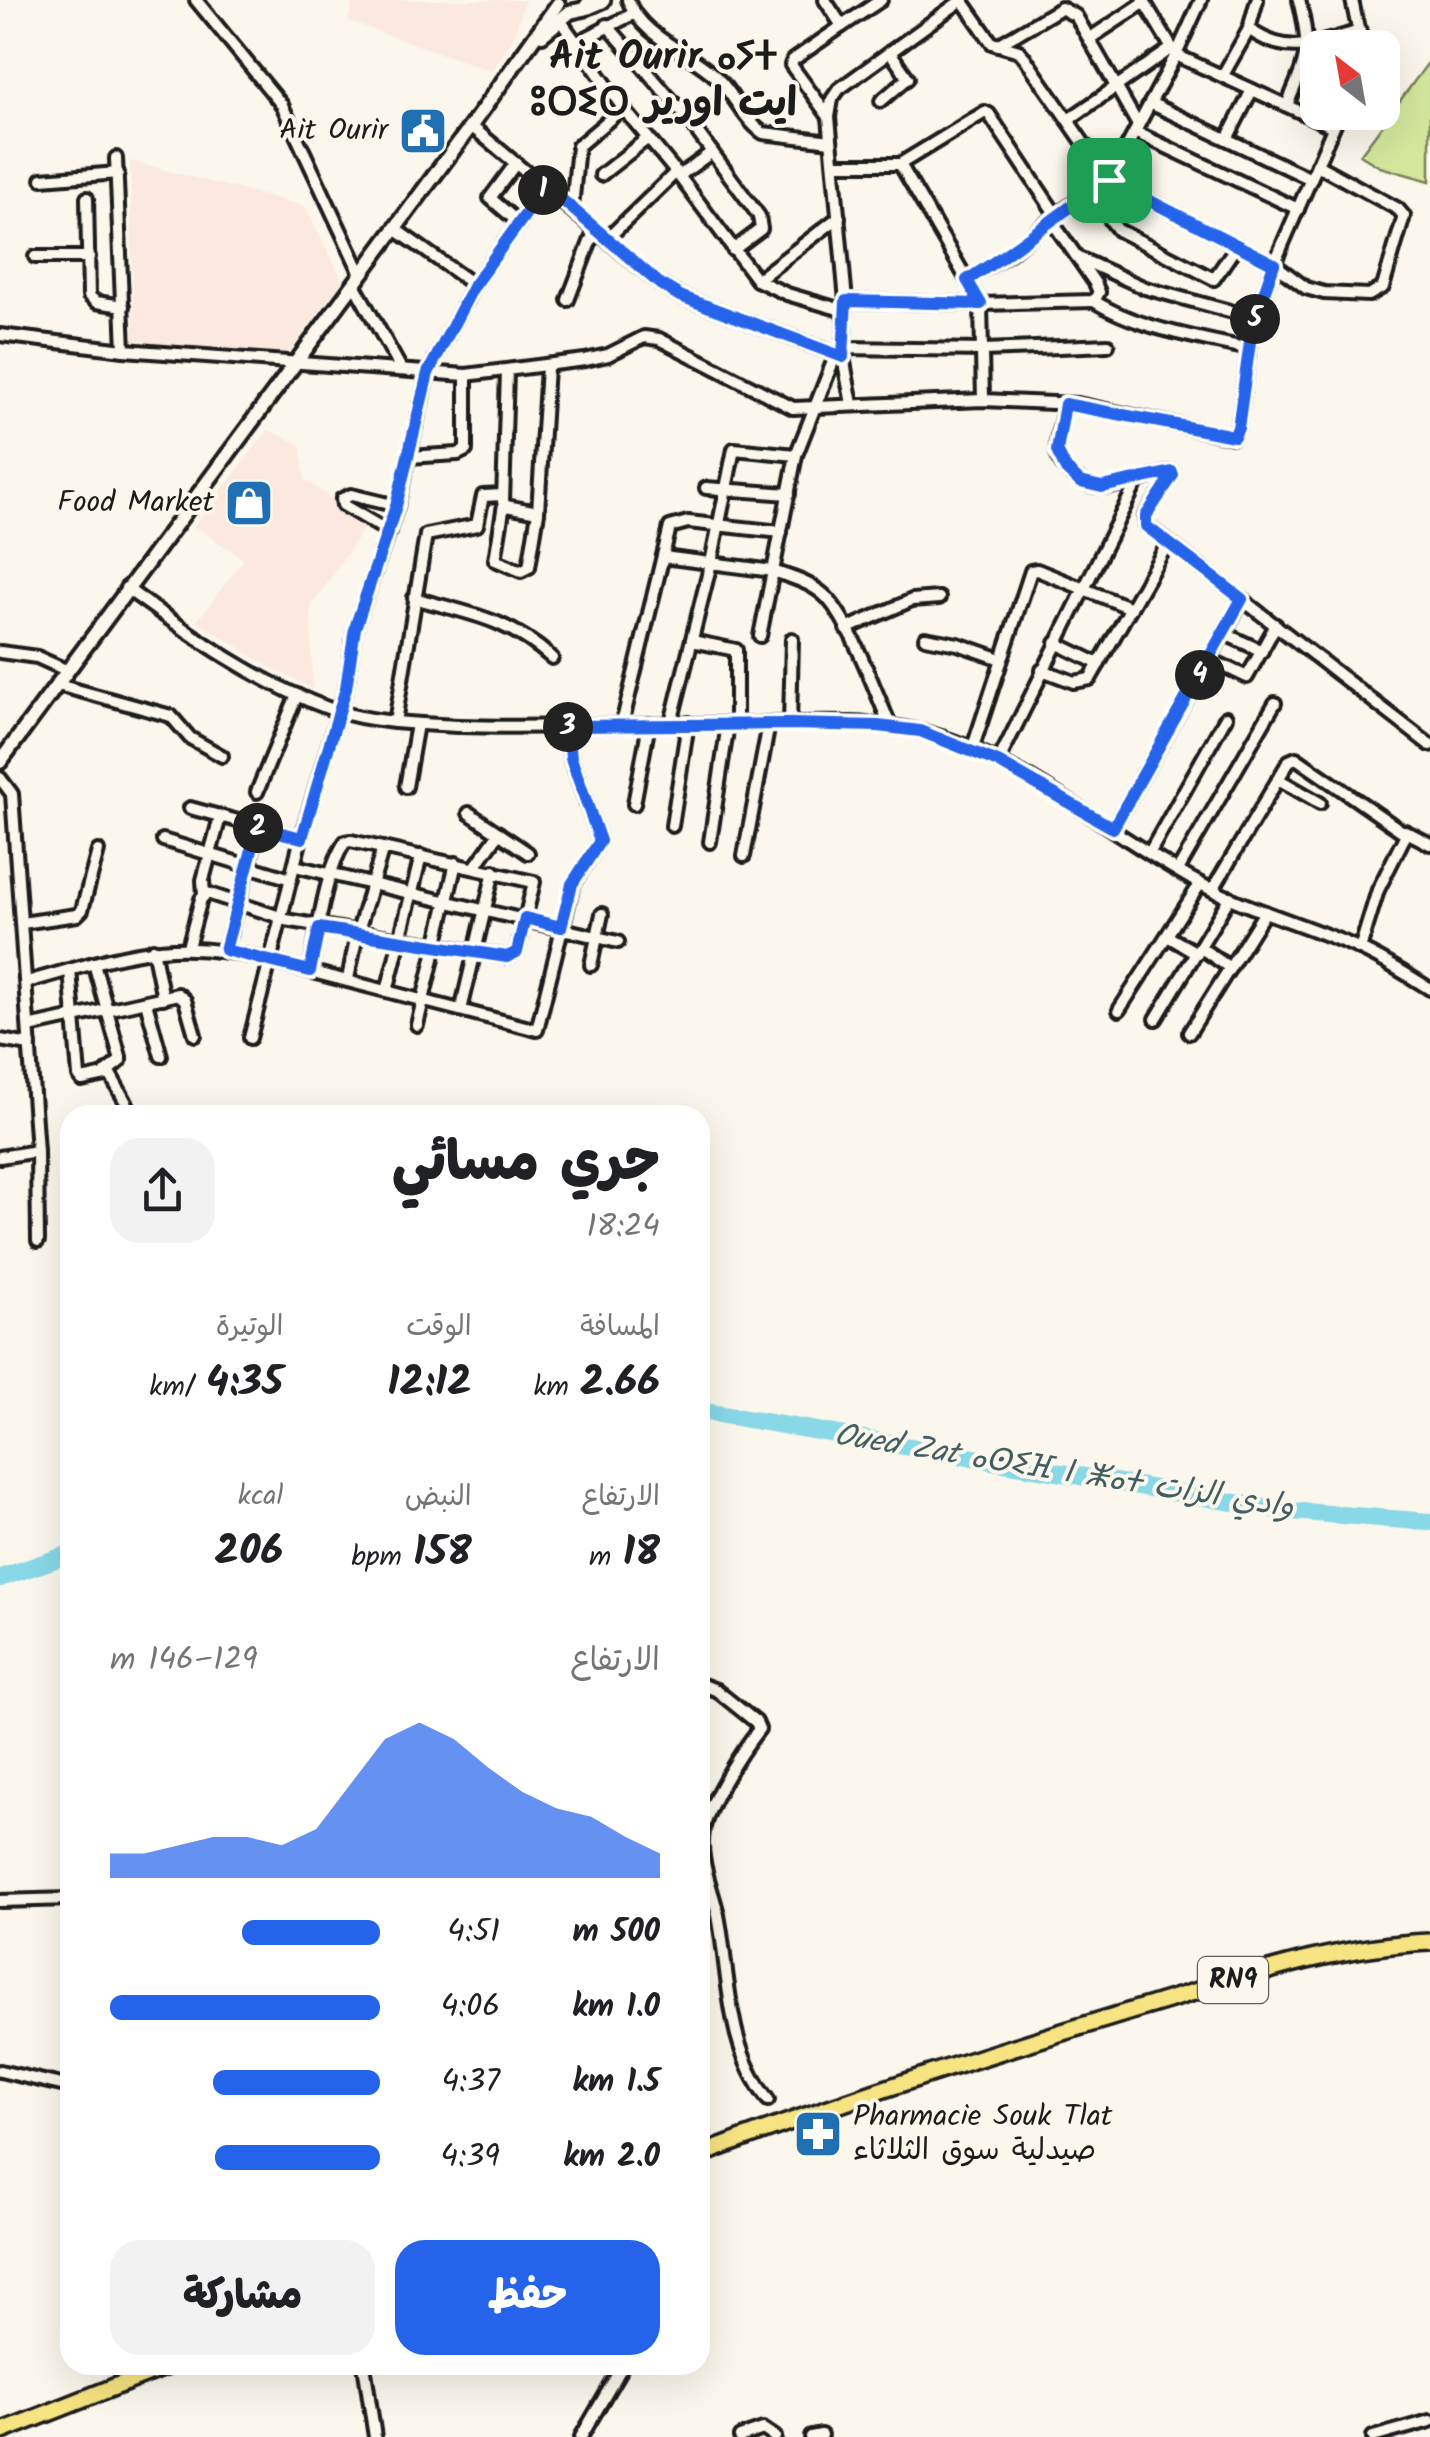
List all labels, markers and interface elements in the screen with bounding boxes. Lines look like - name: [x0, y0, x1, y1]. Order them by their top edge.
- district label: Ait Ourir ⴰⵢⵜ ⵓⵔⵉⵔ ايت اورير: [529, 26, 797, 136]
- north arrow: [1300, 30, 1400, 130]
- map controls: [1300, 30, 1400, 130]
- public building icon: Ait Ourir: [397, 105, 449, 157]
- place label: Ait Ourir: [279, 107, 390, 155]
- pin: [1067, 138, 1152, 223]
- icon: arrive: [1082, 153, 1137, 208]
- pin: 1: [518, 165, 568, 215]
- text: 1: [539, 167, 547, 212]
- pin: 5: [1230, 294, 1280, 344]
- text: 5: [1248, 296, 1262, 341]
- shop icon: Food Market: [223, 477, 275, 529]
- place label: Food Market: [57, 479, 214, 527]
- pin: 4: [1175, 650, 1225, 700]
- text: 4: [1192, 652, 1208, 697]
- pin: 3: [543, 702, 593, 752]
- text: 3: [560, 704, 576, 749]
- pin: 2: [233, 803, 283, 853]
- text: 2: [250, 805, 266, 850]
- text: جري مسائي: [392, 1121, 660, 1208]
- button: share: [110, 1138, 215, 1243]
- text: 18:24: [587, 1202, 660, 1253]
- text: الوتيرة: [216, 1305, 283, 1350]
- text: الوقت: [406, 1305, 472, 1350]
- text: المسافة: [580, 1305, 660, 1350]
- text: 4:35: [206, 1350, 283, 1417]
- text: 12:12: [387, 1350, 472, 1417]
- text: 2.66: [580, 1350, 660, 1417]
- text: /km: [149, 1365, 206, 1410]
- text: km: [533, 1365, 580, 1410]
- water label: Oued Zat ⴰⵙⵉⴼ ⵏ ⵥⴰⵜ وادي الزات: [830, 1410, 1298, 1534]
- text: kcal: [238, 1474, 283, 1519]
- text: النبض: [405, 1475, 472, 1520]
- text: الارتفاع: [581, 1475, 660, 1520]
- text: 206: [215, 1519, 283, 1586]
- text: 158: [413, 1520, 472, 1587]
- text: 18: [623, 1520, 660, 1587]
- text: bpm: [351, 1535, 413, 1580]
- text: m: [589, 1535, 623, 1580]
- text: 129–146 m: [110, 1635, 258, 1686]
- text: الارتفاع: [570, 1636, 660, 1687]
- text: 4:51: [447, 1907, 500, 1958]
- text: 500 m: [572, 1907, 660, 1958]
- road number: RN9: [1198, 1957, 1268, 2003]
- text: 4:06: [441, 1982, 500, 2033]
- text: 1.0 km: [572, 1982, 660, 2033]
- text: 4:37: [441, 2057, 500, 2108]
- text: 1.5 km: [572, 2057, 660, 2108]
- place label: Pharmacie Souk Tlat صيدلية سوق الثلاثاء: [853, 2093, 1113, 2175]
- pharmacy icon: Pharmacie Souk Tlat صيدلية سوق الثلاثاء: [792, 2108, 844, 2160]
- text: 4:39: [441, 2132, 500, 2183]
- text: 2.0 km: [563, 2132, 660, 2183]
- button: مشاركة: [110, 2240, 375, 2355]
- button: حفظ: [395, 2240, 660, 2355]

